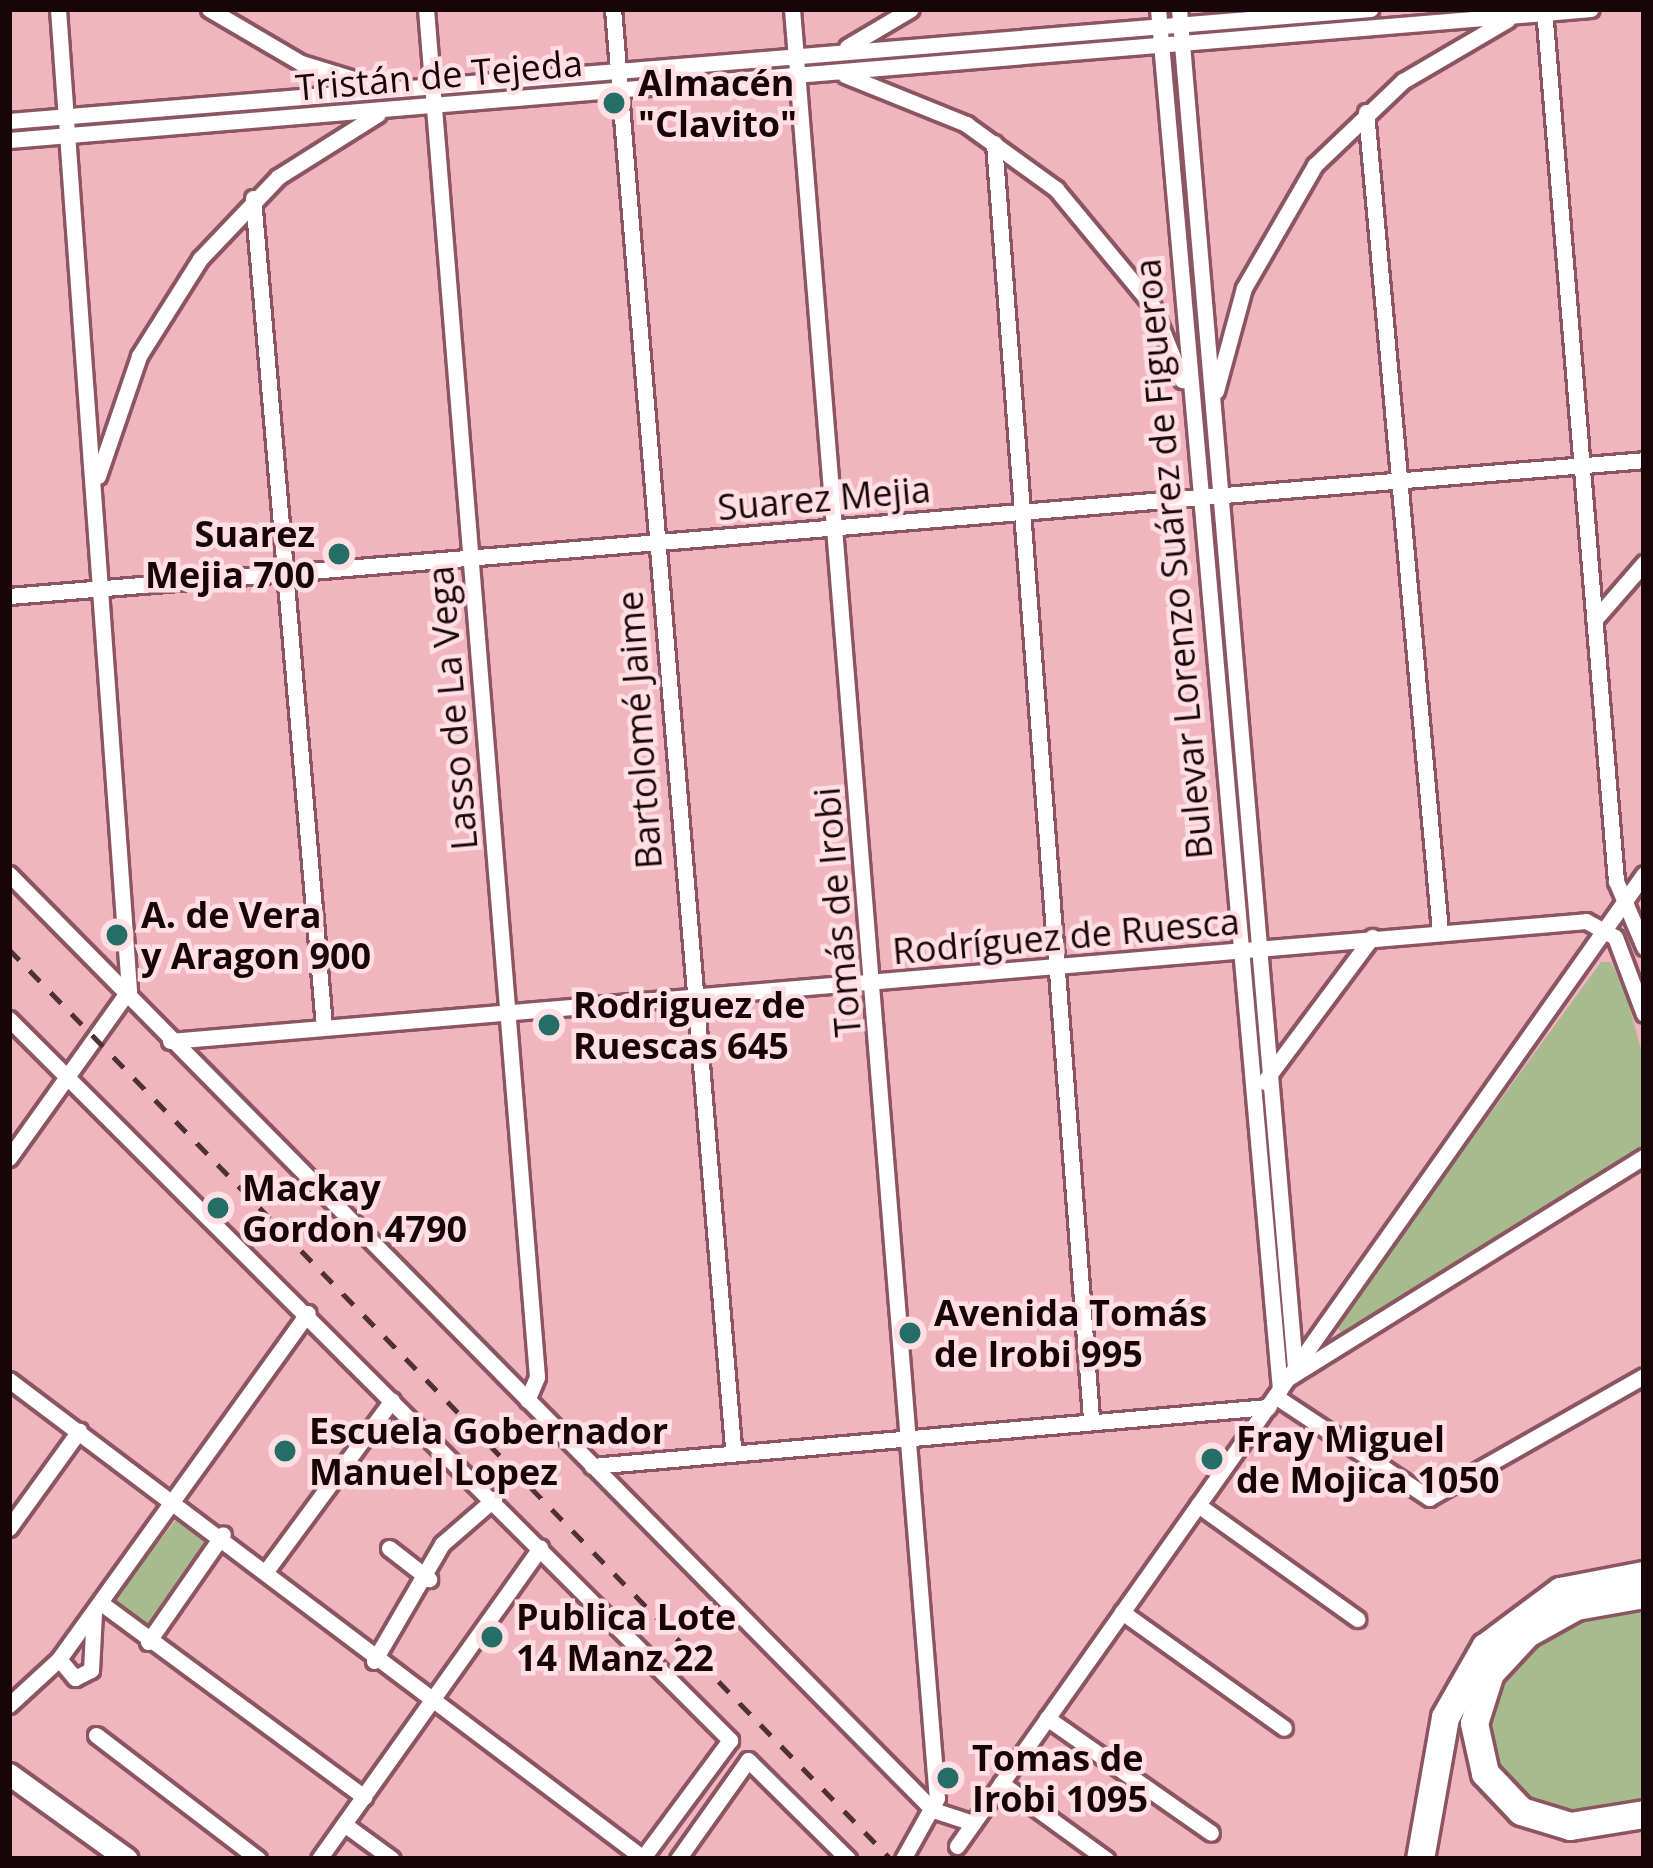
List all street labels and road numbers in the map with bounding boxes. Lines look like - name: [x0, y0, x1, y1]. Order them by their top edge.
- street label: Tristán de Tejeda: [294, 41, 584, 109]
- street label: Bulevar Lorenzo Suárez de Figueroa: [1125, 257, 1221, 861]
- street label: Suarez Mejia: [716, 467, 932, 529]
- street label: Lasso de La Vega: [418, 564, 486, 852]
- street label: Bartolomé Jaime: [608, 590, 670, 870]
- street label: Tomás de Irobi: [805, 785, 869, 1039]
- street label: Rodríguez de Ruesca: [891, 899, 1241, 973]

